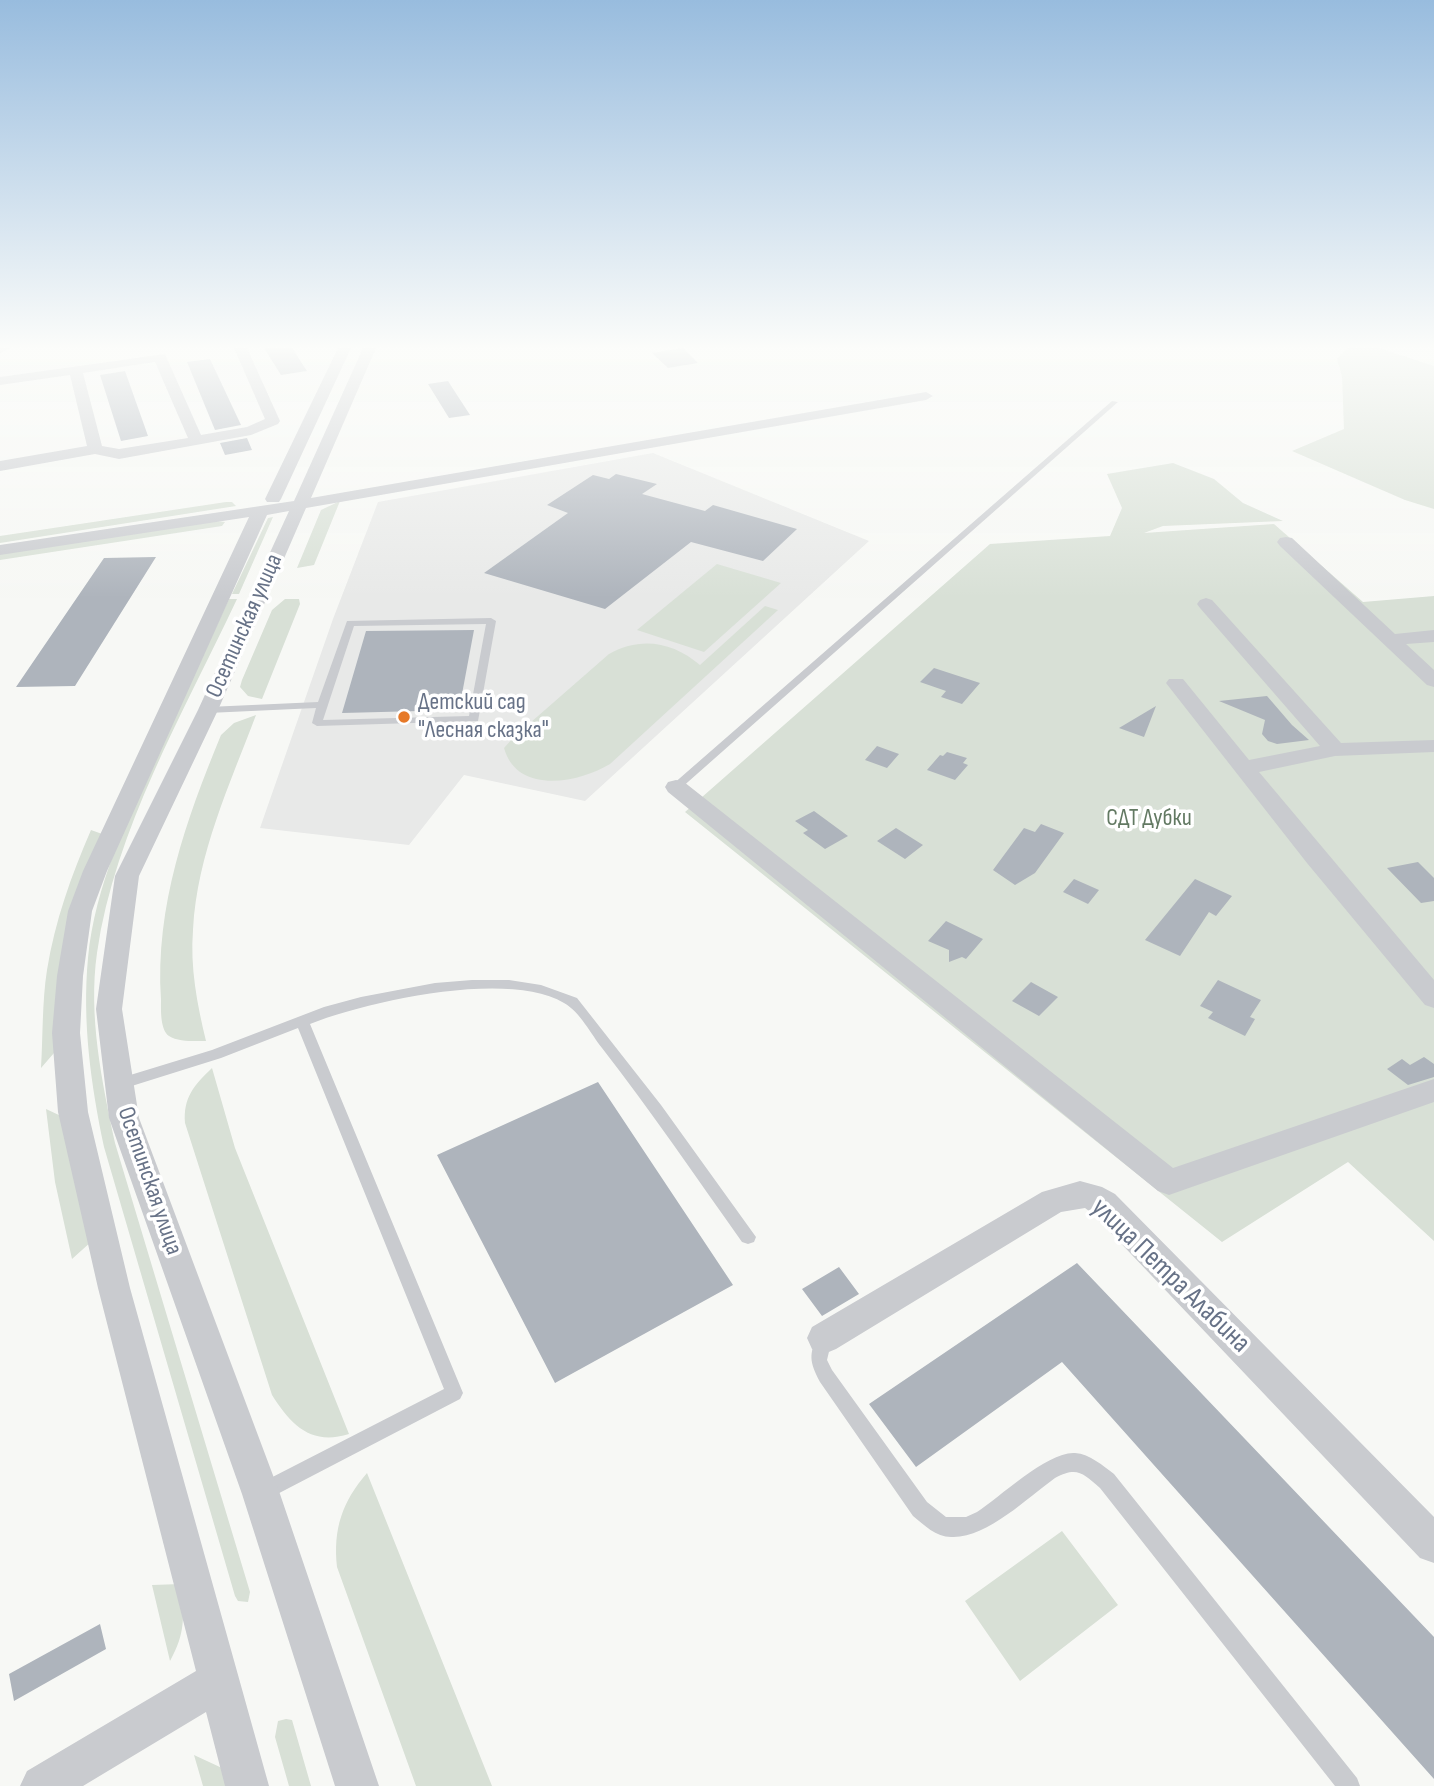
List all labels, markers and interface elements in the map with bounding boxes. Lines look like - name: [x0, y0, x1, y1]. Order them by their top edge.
- street label: Осетинская улица: [200, 550, 290, 702]
- place label: Детский сад "Лесная сказка": [418, 689, 549, 745]
- marker: Детский сад "Лесная сказка": [396, 709, 412, 725]
- park label: СДТ Дубки: [1106, 805, 1192, 833]
- street label: Осетинская улица: [110, 1103, 188, 1259]
- street label: улица Петра Алабина: [1083, 1192, 1257, 1360]

